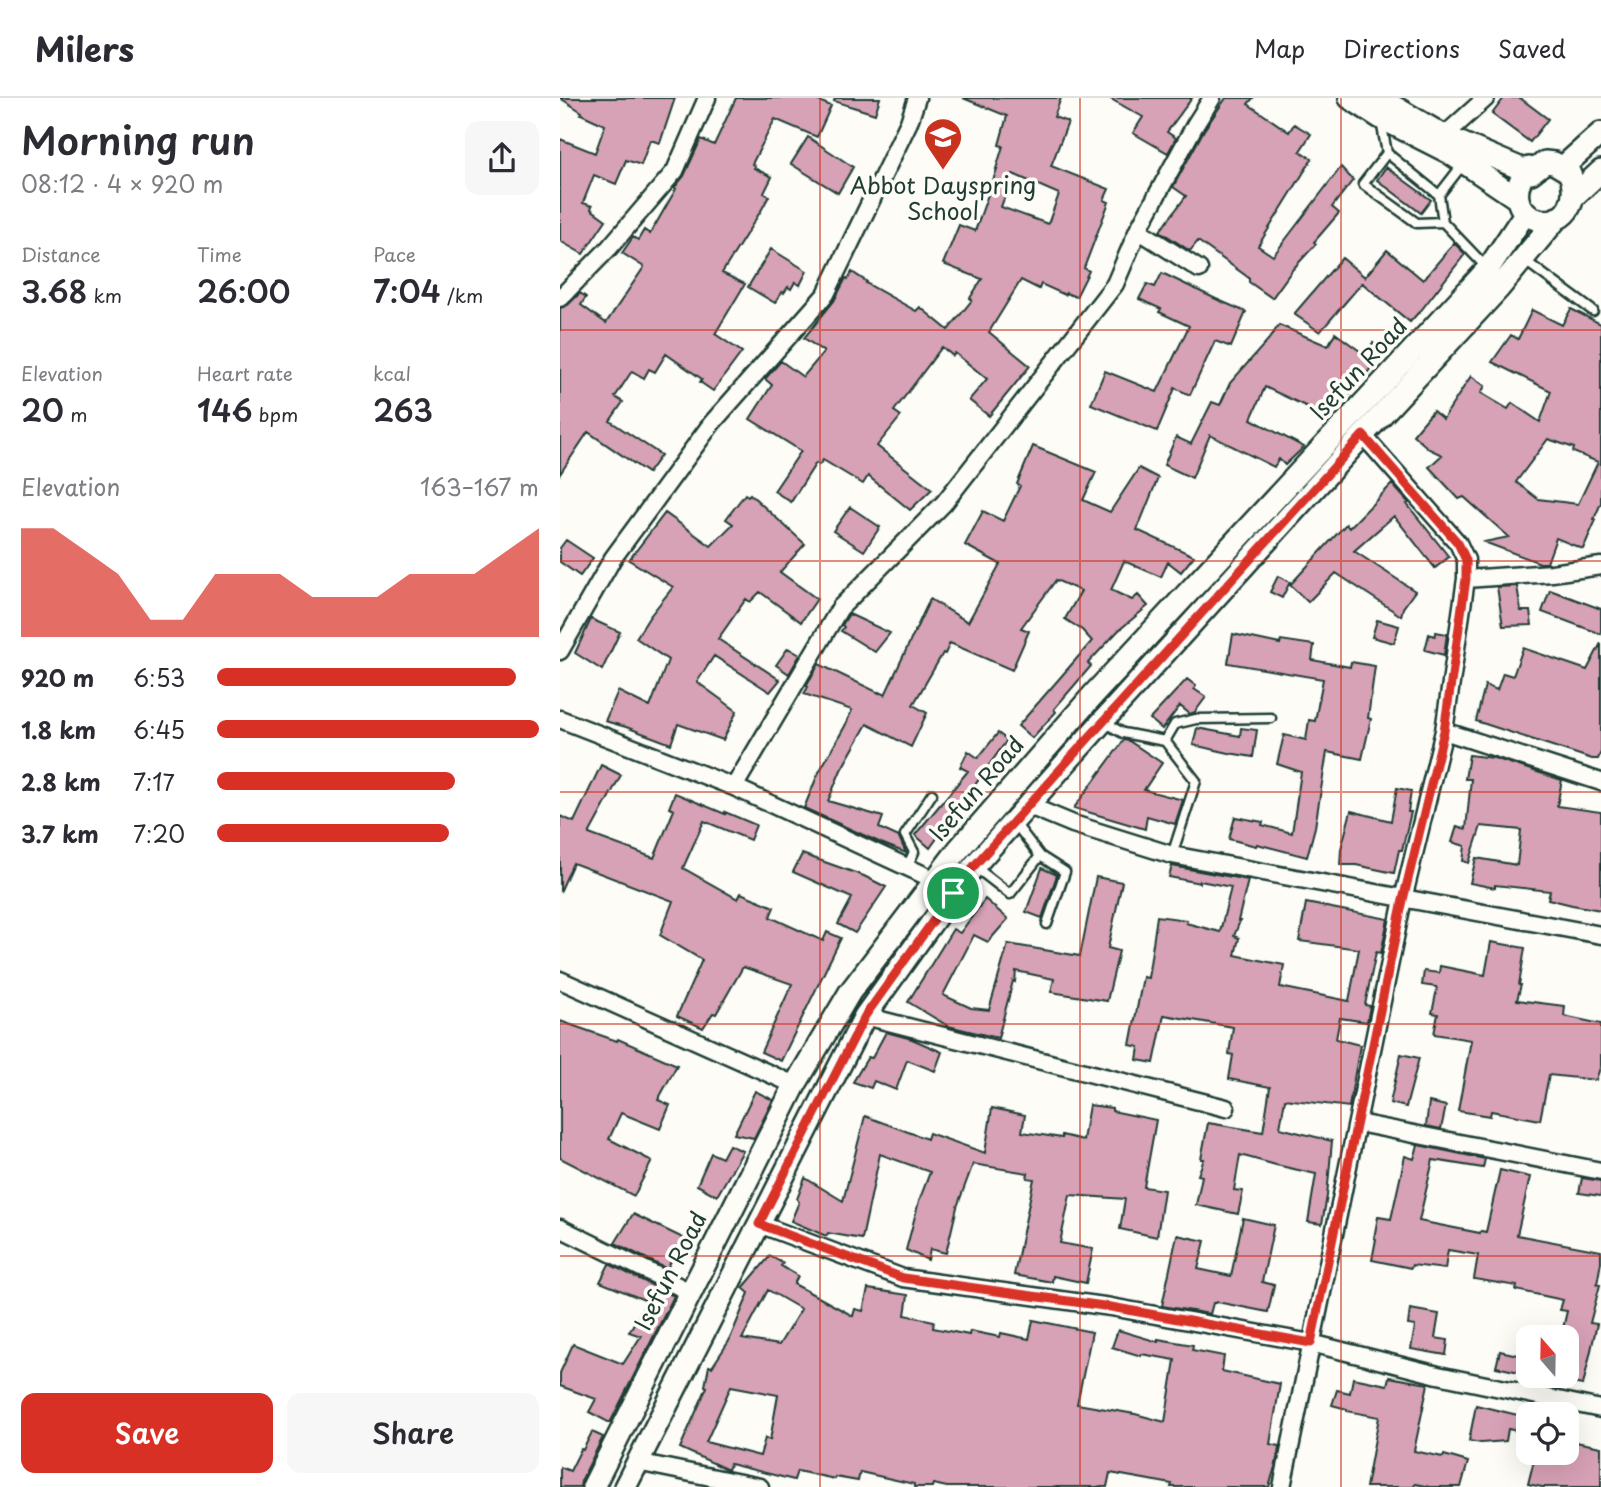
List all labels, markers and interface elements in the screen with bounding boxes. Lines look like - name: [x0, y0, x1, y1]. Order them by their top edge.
- text: Milers: [35, 23, 134, 73]
- text: Map: [1254, 30, 1305, 66]
- text: Directions: [1343, 30, 1460, 66]
- text: Saved: [1498, 30, 1566, 66]
- text: Morning run: [21, 111, 255, 168]
- school or university icon: Abbot Dayspring School: [922, 116, 964, 171]
- button: share: [465, 121, 539, 195]
- text: 08:12 · 4 × 920 m: [21, 166, 223, 201]
- place label: Abbot Dayspring School: [850, 167, 1036, 228]
- text: Distance: [21, 240, 101, 268]
- text: Time: [197, 240, 242, 268]
- text: Pace: [373, 240, 416, 268]
- text: 3.68: [21, 268, 87, 313]
- text: 26:00: [197, 268, 291, 313]
- text: 7:04: [373, 268, 441, 313]
- text: km: [87, 281, 122, 309]
- text: /km: [441, 281, 483, 309]
- street label: Isefun Road: [1301, 309, 1415, 427]
- text: Elevation: [21, 359, 103, 387]
- text: Heart rate: [197, 359, 293, 387]
- text: kcal: [373, 359, 411, 387]
- text: 20: [21, 387, 64, 432]
- text: 146: [197, 387, 253, 432]
- text: 263: [373, 387, 433, 432]
- text: m: [64, 400, 87, 428]
- text: bpm: [253, 400, 298, 428]
- text: Elevation: [21, 469, 120, 504]
- text: 163–167 m: [420, 469, 539, 504]
- text: 920 m: [21, 660, 94, 695]
- text: 6:53: [133, 660, 185, 695]
- text: 1.8 km: [21, 712, 96, 747]
- text: 6:45: [133, 712, 185, 747]
- street label: Isefun Road: [920, 728, 1032, 848]
- text: 2.8 km: [21, 764, 101, 799]
- text: 7:17: [133, 764, 175, 799]
- text: 3.7 km: [21, 816, 99, 851]
- text: 7:20: [133, 816, 185, 851]
- pin: [923, 863, 983, 923]
- icon: arrive: [934, 874, 972, 912]
- street label: Isefun Road: [625, 1205, 715, 1336]
- north arrow: [1516, 1325, 1578, 1388]
- map controls: [1516, 1325, 1579, 1465]
- button: Save: [21, 1393, 273, 1473]
- button: Share: [287, 1393, 539, 1473]
- button: locate: [1516, 1402, 1579, 1465]

